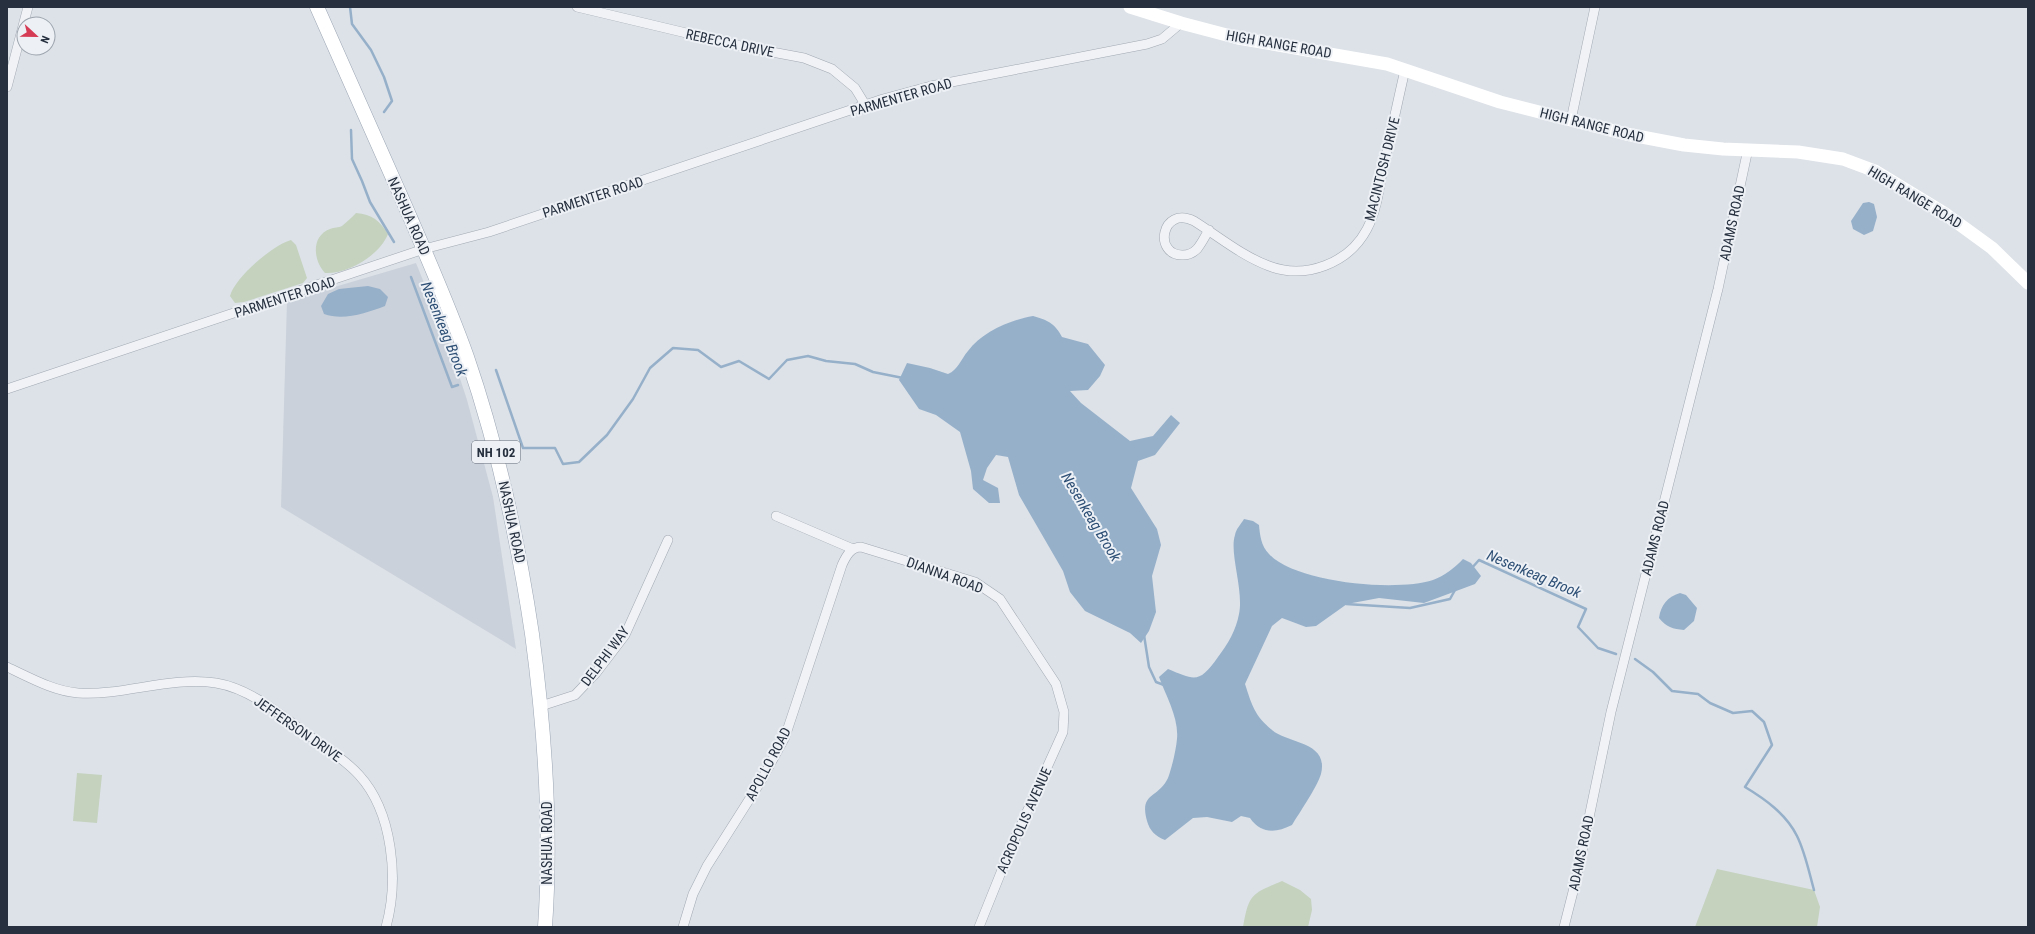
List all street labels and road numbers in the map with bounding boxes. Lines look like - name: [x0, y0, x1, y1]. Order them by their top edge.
- street label: REBECCA DRIVE: [684, 26, 776, 60]
- street label: HIGH RANGE ROAD: [1225, 27, 1333, 61]
- street label: PARMENTER ROAD: [848, 75, 954, 119]
- street label: HIGH RANGE ROAD: [1538, 104, 1646, 146]
- street label: MACINTOSH DRIVE: [1361, 115, 1403, 223]
- street label: HIGH RANGE ROAD: [1865, 163, 1965, 231]
- street label: PARMENTER ROAD: [541, 173, 645, 221]
- street label: NASHUA ROAD: [385, 175, 433, 257]
- street label: ADAMS ROAD: [1716, 184, 1748, 262]
- street label: PARMENTER ROAD: [233, 273, 337, 321]
- road number: NH 102: [472, 441, 520, 463]
- street label: NASHUA ROAD: [495, 479, 529, 565]
- street label: ADAMS ROAD: [1638, 499, 1672, 577]
- street label: DIANNA ROAD: [905, 554, 985, 596]
- street label: DELPHI WAY: [578, 623, 633, 689]
- street label: JEFFERSON DRIVE: [251, 693, 345, 765]
- street label: APOLLO ROAD: [742, 725, 794, 803]
- street label: ACROPOLIS AVENUE: [993, 764, 1055, 875]
- street label: NASHUA ROAD: [539, 801, 555, 885]
- street label: ADAMS ROAD: [1565, 814, 1597, 892]

